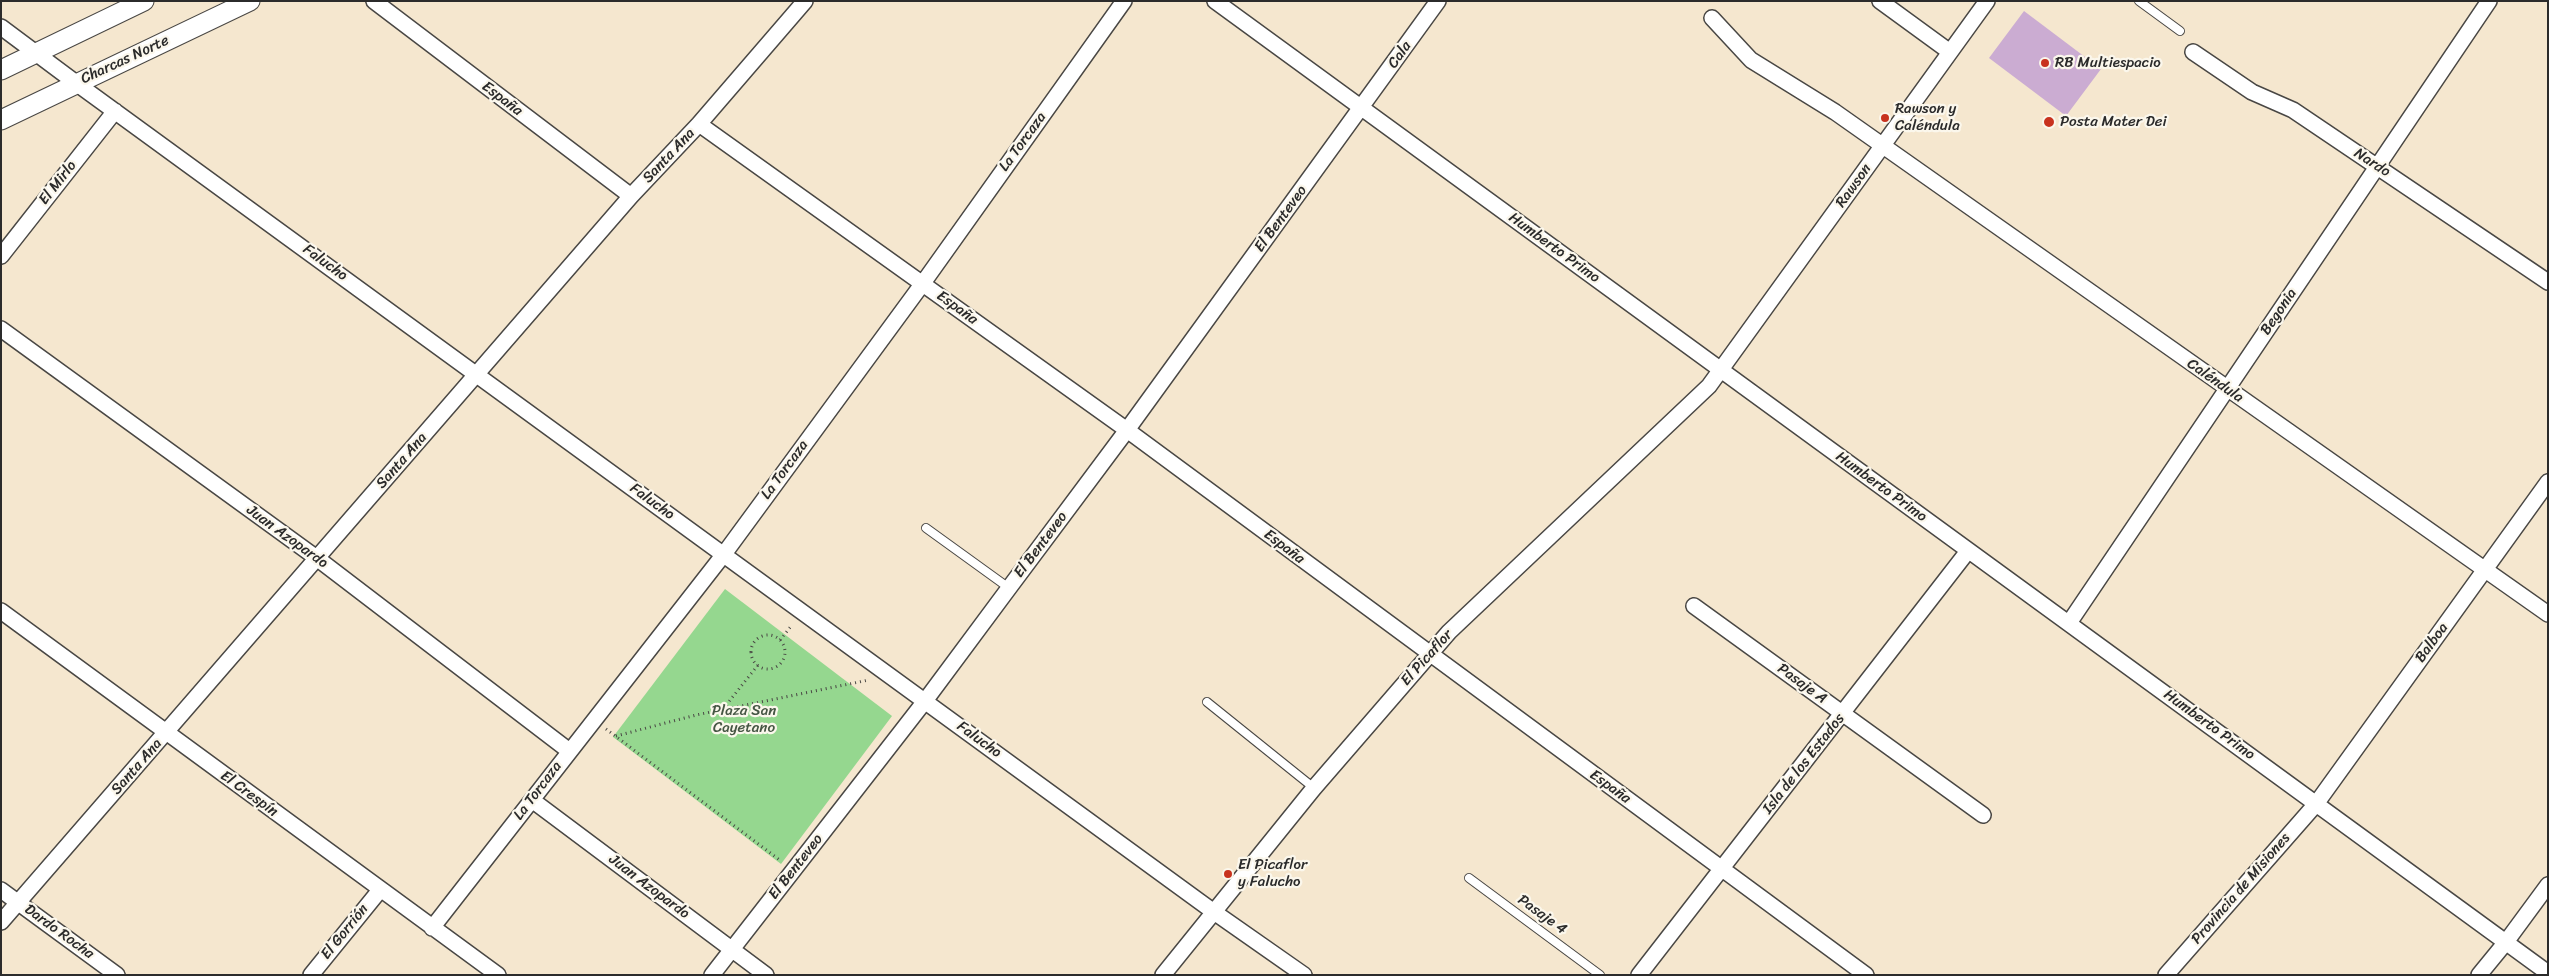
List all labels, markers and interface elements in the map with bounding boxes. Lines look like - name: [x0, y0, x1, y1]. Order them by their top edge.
- street label: Charcas Norte: [78, 32, 172, 88]
- street label: Cala: [1384, 38, 1416, 72]
- place label: RB Multiespacio: [2055, 54, 2161, 72]
- marker: RB Multiespacio: [2039, 57, 2051, 69]
- street label: España: [478, 78, 526, 120]
- place label: Rawson y Caléndula: [1895, 100, 1960, 135]
- street label: La Torcaza: [996, 109, 1050, 175]
- marker: Rawson y Caléndula: [1879, 112, 1891, 124]
- place label: Posta Mater Dei: [2060, 113, 2167, 131]
- marker: Posta Mater Dei: [2042, 115, 2056, 129]
- street label: Santa Ana: [639, 125, 699, 187]
- street label: Nardo: [2350, 145, 2394, 181]
- street label: El Mirlo: [35, 157, 81, 209]
- street label: Rawson: [1832, 161, 1876, 211]
- street label: El Benteveo: [1251, 182, 1311, 256]
- street label: Humberto Primo: [1505, 209, 1603, 287]
- street label: Falucho: [299, 241, 351, 285]
- street label: Begonia: [2257, 285, 2301, 339]
- street label: España: [933, 287, 981, 329]
- street label: Caléndula: [2183, 355, 2247, 407]
- street label: Santa Ana: [373, 429, 431, 493]
- street label: La Torcaza: [758, 437, 812, 503]
- street label: Humberto Primo: [1832, 448, 1930, 526]
- street label: Falucho: [626, 480, 678, 524]
- street label: Juan Azopardo: [243, 501, 331, 573]
- street label: El Benteveo: [1010, 508, 1072, 582]
- street label: España: [1260, 526, 1308, 568]
- street label: Balboa: [2412, 620, 2452, 666]
- street label: El Picaflor: [1397, 626, 1457, 690]
- street label: Pasaje A: [1774, 660, 1830, 708]
- street label: Humberto Primo: [2160, 686, 2258, 764]
- park label: Plaza San Cayetano: [712, 702, 776, 737]
- street label: Isla de los Estados: [1759, 710, 1849, 818]
- street label: Falucho: [953, 718, 1005, 762]
- street label: Santa Ana: [108, 735, 166, 799]
- street label: La Torcaza: [510, 758, 566, 824]
- street label: España: [1586, 766, 1634, 808]
- street label: El Crespín: [217, 767, 281, 821]
- street label: Provincia de Misiones: [2188, 830, 2294, 948]
- street label: El Benteveo: [765, 831, 827, 903]
- street label: Juan Azopardo: [605, 851, 693, 923]
- place label: El Picaflor y Falucho: [1238, 856, 1307, 891]
- marker: El Picaflor y Falucho: [1222, 868, 1234, 880]
- street label: Pasaje 4: [1514, 891, 1570, 939]
- street label: Dardo Rocha: [21, 901, 97, 963]
- street label: El Gorrión: [317, 901, 373, 963]

